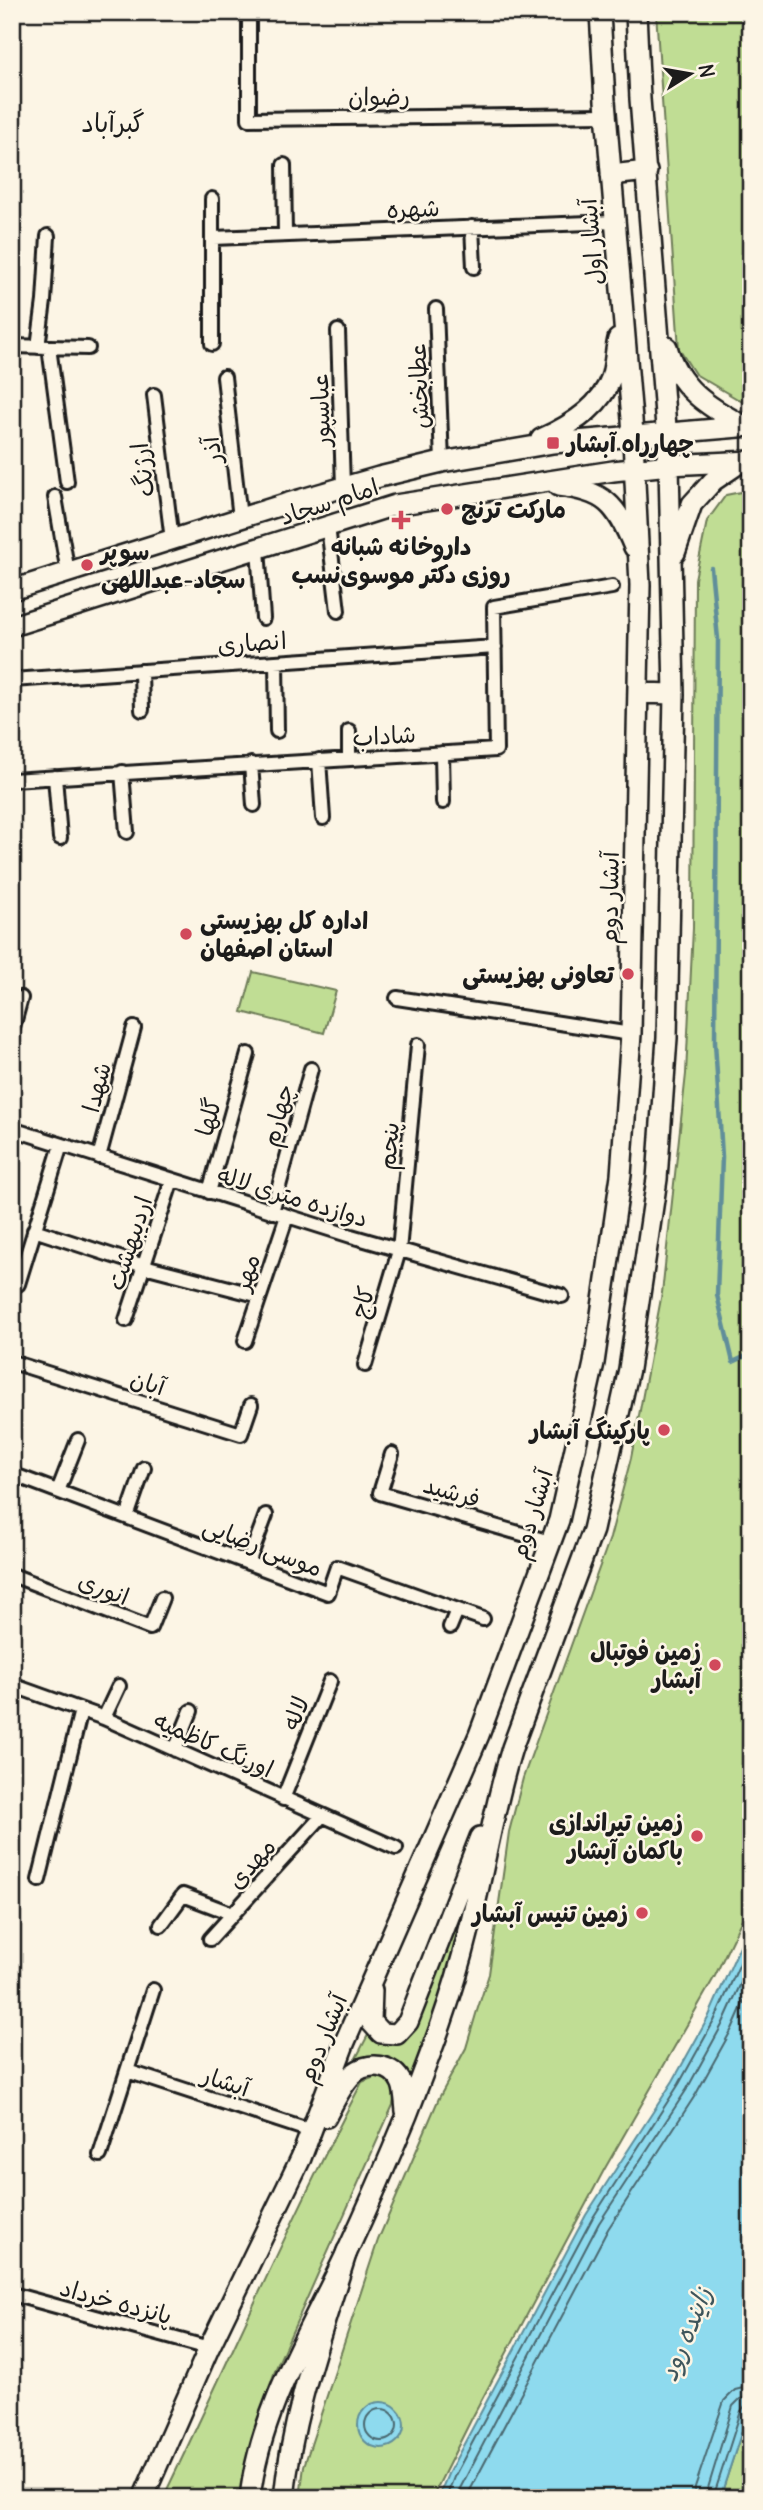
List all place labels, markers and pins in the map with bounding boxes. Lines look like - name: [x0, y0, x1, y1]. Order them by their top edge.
- place label: چهارراه آبشار: [565, 428, 694, 458]
- marker: چهارراه آبشار: [545, 435, 561, 451]
- place label: مارکت ترنج: [461, 494, 566, 525]
- marker: مارکت ترنج: [439, 501, 455, 517]
- marker: داروخانه شبانه روزی دکتر موسوی‌نسب: [393, 512, 409, 528]
- place label: داروخانه شبانه روزی دکتر موسوی‌نسب: [292, 531, 510, 590]
- place label: سوپر سجاد-عبداللهی: [99, 536, 245, 595]
- marker: سوپر سجاد-عبداللهی: [79, 557, 95, 573]
- place label: اداره کل بهزیستی استان اصفهان: [200, 905, 368, 963]
- marker: اداره کل بهزیستی استان اصفهان: [178, 926, 194, 942]
- place label: تعاونی بهزیستی: [462, 959, 615, 990]
- marker: تعاونی بهزیستی: [620, 966, 636, 982]
- place label: پارکینگ آبشار: [528, 1415, 650, 1446]
- marker: پارکینگ آبشار: [656, 1422, 672, 1438]
- place label: زمین فوتبال آبشار: [590, 1636, 703, 1694]
- marker: زمین فوتبال آبشار: [707, 1657, 723, 1673]
- place label: زمین تیراندازی باکمان آبشار: [549, 1807, 683, 1865]
- marker: زمین تیراندازی باکمان آبشار: [689, 1828, 705, 1844]
- place label: زمین تنیس آبشار: [471, 1898, 628, 1928]
- marker: زمین تنیس آبشار: [634, 1905, 650, 1921]

